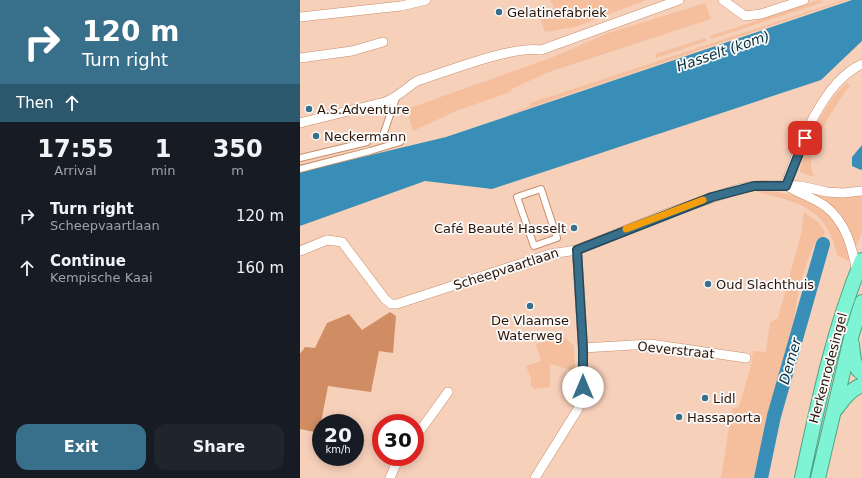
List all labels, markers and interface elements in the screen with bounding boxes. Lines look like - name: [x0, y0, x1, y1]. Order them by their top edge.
- place label: Gelatinefabriek: [507, 5, 607, 20]
- marker: Gelatinefabriek: [494, 7, 504, 17]
- text: 120 m: [82, 15, 179, 48]
- icon: right: [16, 16, 68, 68]
- water label: Hasselt (kom): [674, 28, 772, 74]
- text: Turn right: [82, 49, 168, 70]
- icon: ahead: [61, 92, 83, 114]
- text: Then: [16, 94, 53, 112]
- place label: A.S.Adventure: [317, 102, 409, 117]
- marker: A.S.Adventure: [304, 104, 314, 114]
- pin: [788, 121, 822, 155]
- icon: arrive: [794, 127, 816, 149]
- place label: Neckermann: [324, 129, 406, 144]
- marker: Neckermann: [311, 131, 321, 141]
- text: 17:55: [37, 135, 114, 163]
- text: 1: [155, 135, 171, 163]
- text: 350: [213, 135, 263, 163]
- text: Arrival: [54, 163, 97, 178]
- text: min: [151, 163, 175, 178]
- text: m: [231, 163, 244, 178]
- text: Turn right: [50, 200, 134, 218]
- icon: right: [16, 205, 38, 227]
- text: 120 m: [236, 207, 284, 225]
- text: Scheepvaartlaan: [50, 218, 160, 233]
- place label: Café Beauté Hasselt: [434, 221, 566, 236]
- marker: Café Beauté Hasselt: [569, 223, 579, 233]
- street label: Scheepvaartlaan: [451, 245, 561, 293]
- text: Continue: [50, 252, 126, 270]
- icon: ahead: [16, 257, 38, 279]
- text: 160 m: [236, 259, 284, 277]
- text: Kempische Kaai: [50, 270, 153, 285]
- place label: Oud Slachthuis: [716, 277, 814, 292]
- marker: Oud Slachthuis: [703, 279, 713, 289]
- marker: De Vlaamse Waterweg: [525, 301, 535, 311]
- street label: Herkenrodesingel: [806, 311, 850, 425]
- place label: De Vlaamse Waterweg: [491, 313, 569, 343]
- water label: Demer: [776, 335, 805, 386]
- street label: Oeverstraat: [637, 338, 715, 362]
- position arrow: [562, 366, 604, 408]
- place label: Lidl: [713, 391, 736, 406]
- marker: Lidl: [700, 393, 710, 403]
- place label: Hassaporta: [687, 410, 761, 425]
- marker: Hassaporta: [674, 412, 684, 422]
- speed limit sign: 30: [372, 414, 424, 466]
- text: 20: [324, 423, 352, 447]
- button: Exit: [16, 424, 146, 470]
- button: Share: [154, 424, 284, 470]
- text: km/h: [325, 444, 351, 455]

